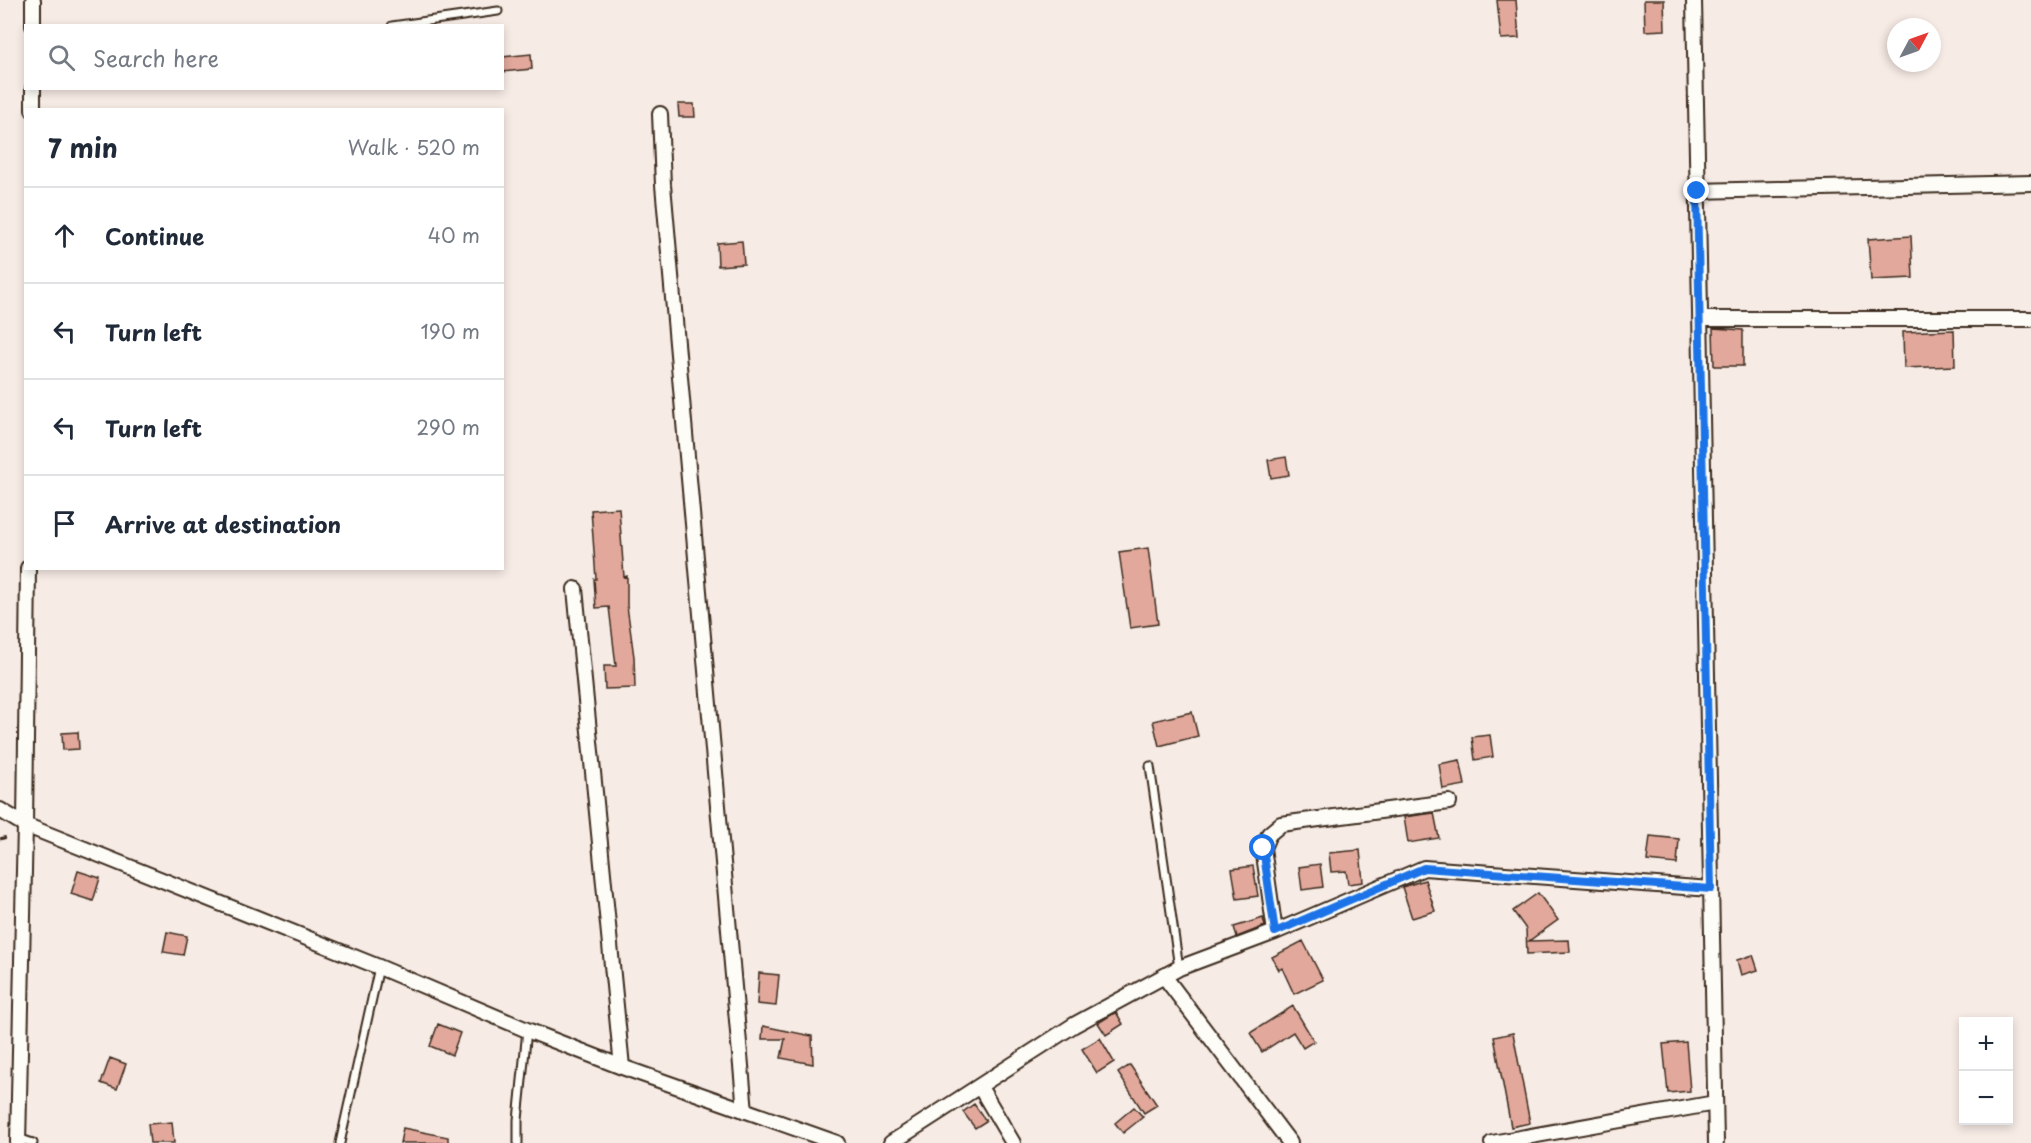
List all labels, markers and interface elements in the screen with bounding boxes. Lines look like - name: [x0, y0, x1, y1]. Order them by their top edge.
- north arrow: [1887, 18, 1941, 72]
- search box: [24, 24, 504, 90]
- icon: search: [45, 41, 78, 74]
- text: Search here: [93, 41, 219, 74]
- text: 7 min: [48, 128, 118, 167]
- text: Walk · 520 m: [348, 132, 480, 162]
- route end: [1683, 177, 1709, 203]
- icon: ahead: [48, 219, 81, 252]
- text: Continue: [105, 219, 204, 252]
- text: 40 m: [428, 220, 480, 250]
- icon: left: [48, 315, 81, 348]
- text: Turn left: [105, 315, 202, 348]
- text: 190 m: [421, 316, 480, 346]
- icon: left: [48, 411, 81, 444]
- text: Turn left: [105, 411, 202, 444]
- text: 290 m: [416, 412, 480, 442]
- icon: arrive: [48, 507, 81, 540]
- text: Arrive at destination: [105, 507, 341, 540]
- route start: [1249, 834, 1275, 860]
- map controls: [1959, 1017, 2013, 1125]
- button: +: [1959, 1017, 2013, 1071]
- button: −: [1959, 1071, 2013, 1125]

